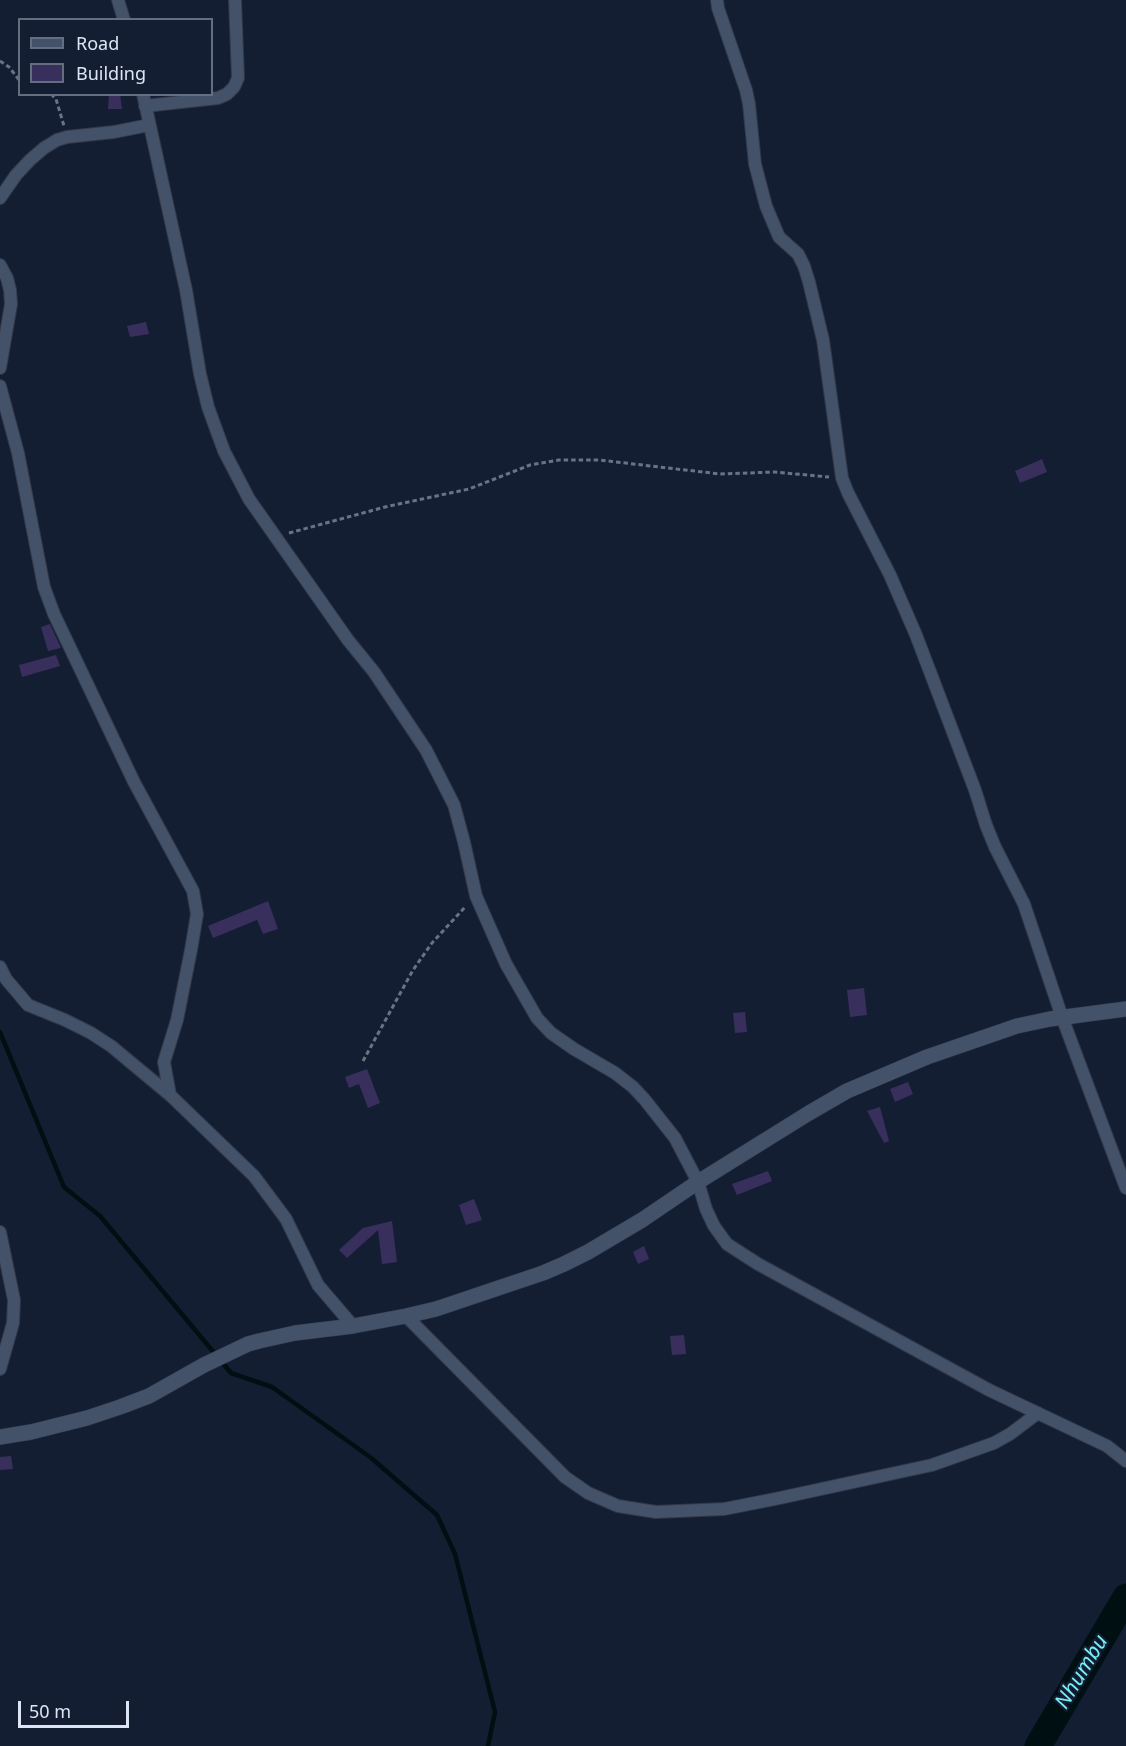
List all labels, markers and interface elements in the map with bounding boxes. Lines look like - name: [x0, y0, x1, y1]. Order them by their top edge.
- legend: [18, 18, 213, 96]
- text: Road: [76, 31, 119, 55]
- text: Building: [76, 61, 146, 85]
- water label: Nhumbu: [1050, 1630, 1114, 1714]
- scale bar: [21, 1689, 132, 1727]
- text: 50 m: [29, 1699, 71, 1723]

